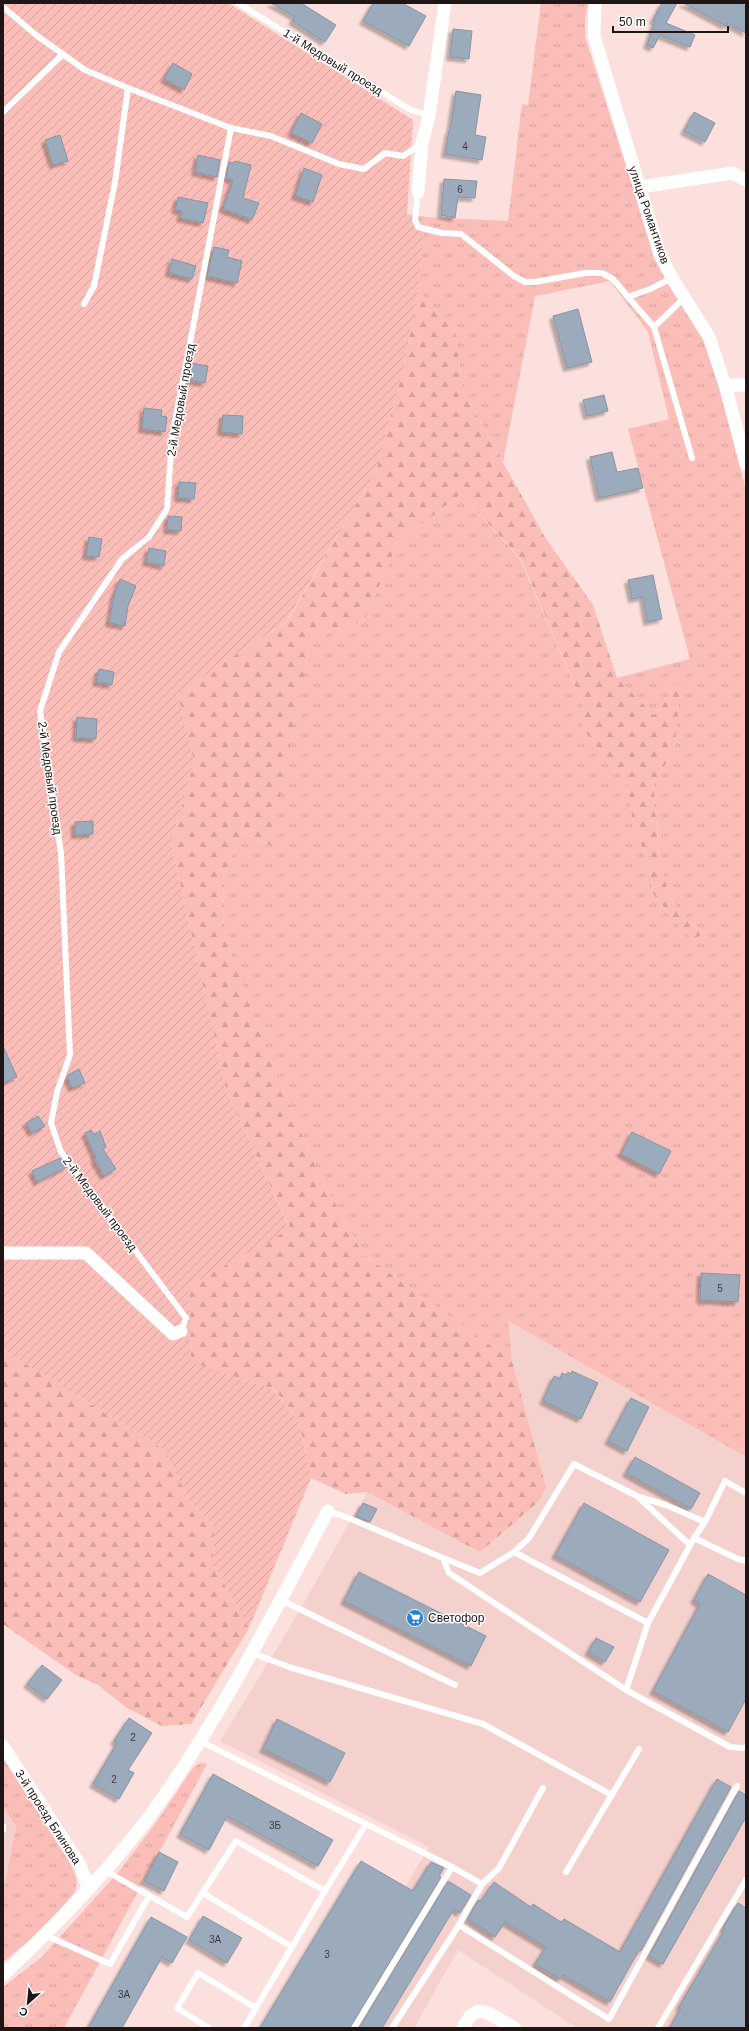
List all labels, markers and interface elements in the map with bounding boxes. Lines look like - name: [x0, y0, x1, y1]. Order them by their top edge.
- scale bar: [613, 8, 728, 34]
- text: 50 m: [619, 15, 646, 29]
- street label: 1-й Медовый проезд: [281, 26, 385, 98]
- house number: 4: [462, 141, 468, 152]
- street label: улица Романтиков: [626, 164, 672, 266]
- house number: 6: [457, 184, 463, 195]
- street label: 2-й Медовый проезд: [164, 342, 198, 458]
- street label: 2-й Медовый проезд: [35, 720, 65, 836]
- street label: 2-й Медовый проезд: [60, 1154, 140, 1254]
- house number: 5: [717, 1283, 723, 1294]
- supermarket icon: Светофор: [405, 1608, 425, 1628]
- place label: Светофор: [428, 1611, 485, 1625]
- house number: 2: [130, 1732, 136, 1743]
- street label: 3-й проезд Блинова: [12, 1767, 84, 1867]
- house number: 2: [111, 1774, 117, 1785]
- house number: 3Б: [269, 1820, 281, 1831]
- house number: 3А: [209, 1934, 221, 1945]
- house number: 3: [324, 1949, 330, 1960]
- north arrow: [8, 1983, 48, 2023]
- house number: 3А: [118, 1989, 130, 2000]
- text: С: [17, 2005, 30, 2019]

